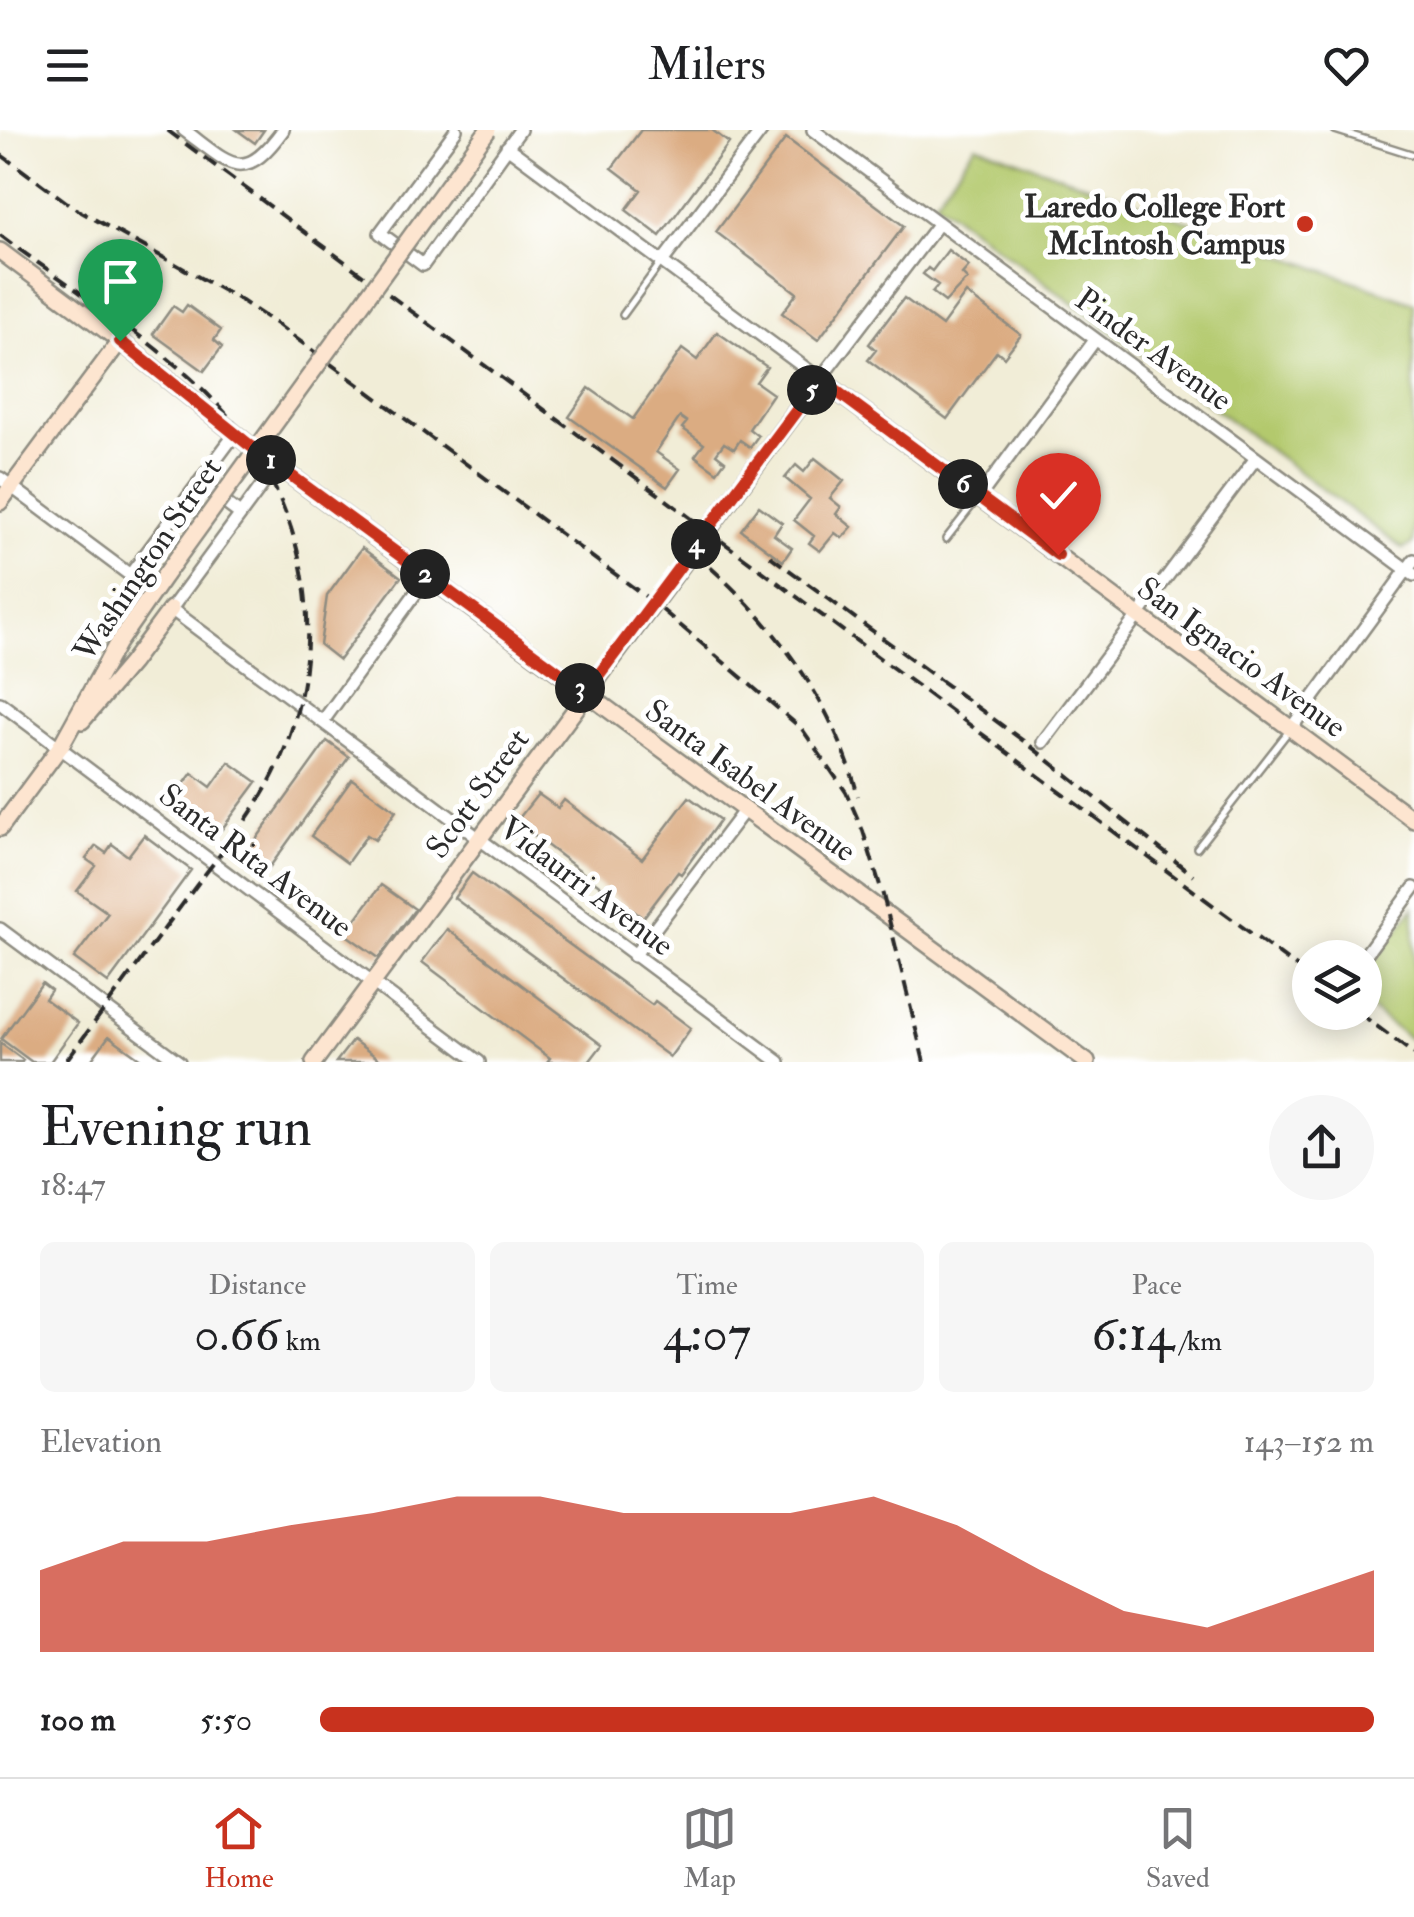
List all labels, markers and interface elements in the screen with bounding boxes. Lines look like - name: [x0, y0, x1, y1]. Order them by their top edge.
- text: Milers: [648, 37, 766, 93]
- icon: menu: [40, 38, 95, 93]
- icon: heart: [1319, 38, 1374, 93]
- place label: Laredo College Fort McIntosh Campus: [1024, 187, 1286, 264]
- marker: Laredo College Fort McIntosh Campus: [1294, 213, 1316, 235]
- pin: [78, 239, 163, 342]
- icon: arrive: [93, 254, 148, 309]
- street label: Pinder Avenue: [1067, 280, 1240, 420]
- pin: 5: [787, 365, 837, 415]
- text: 5: [806, 372, 818, 407]
- pin: 1: [246, 435, 296, 485]
- text: 1: [266, 442, 276, 477]
- street label: Washington Street: [64, 450, 231, 670]
- pin: [1016, 453, 1101, 556]
- pin: 6: [938, 459, 988, 509]
- text: 6: [956, 466, 970, 501]
- icon: check: [1031, 468, 1086, 523]
- pin: 4: [671, 519, 721, 569]
- text: 4: [688, 526, 704, 561]
- pin: 2: [400, 549, 450, 599]
- text: 2: [418, 556, 432, 591]
- street label: San Ignacio Avenue: [1129, 569, 1354, 747]
- pin: 3: [555, 663, 605, 713]
- text: 3: [575, 670, 585, 705]
- street label: Santa Isabel Avenue: [637, 691, 864, 871]
- street label: Scott Street: [417, 721, 538, 866]
- street label: Santa Rita Avenue: [151, 775, 360, 946]
- street label: Vidaurri Avenue: [491, 808, 682, 965]
- map controls: [1292, 940, 1382, 1030]
- button: layers: [1292, 940, 1382, 1030]
- text: Evening run: [40, 1093, 312, 1162]
- button: share: [1269, 1095, 1374, 1200]
- text: 18:47: [40, 1165, 106, 1205]
- text: Distance: [208, 1268, 306, 1303]
- text: Time: [676, 1268, 738, 1303]
- text: Pace: [1132, 1268, 1182, 1303]
- text: 0.66: [194, 1303, 280, 1366]
- text: 4:07: [663, 1303, 751, 1366]
- text: 6:14: [1091, 1303, 1174, 1366]
- text: km: [280, 1324, 321, 1359]
- text: /km: [1174, 1324, 1222, 1359]
- text: Elevation: [40, 1422, 162, 1462]
- text: 143–152 m: [1244, 1422, 1374, 1462]
- text: 100 m: [40, 1700, 116, 1740]
- text: 5:50: [200, 1700, 252, 1740]
- tab: Home: [204, 1801, 274, 1896]
- tab: Map: [682, 1801, 737, 1896]
- tab: Saved: [1146, 1801, 1210, 1896]

